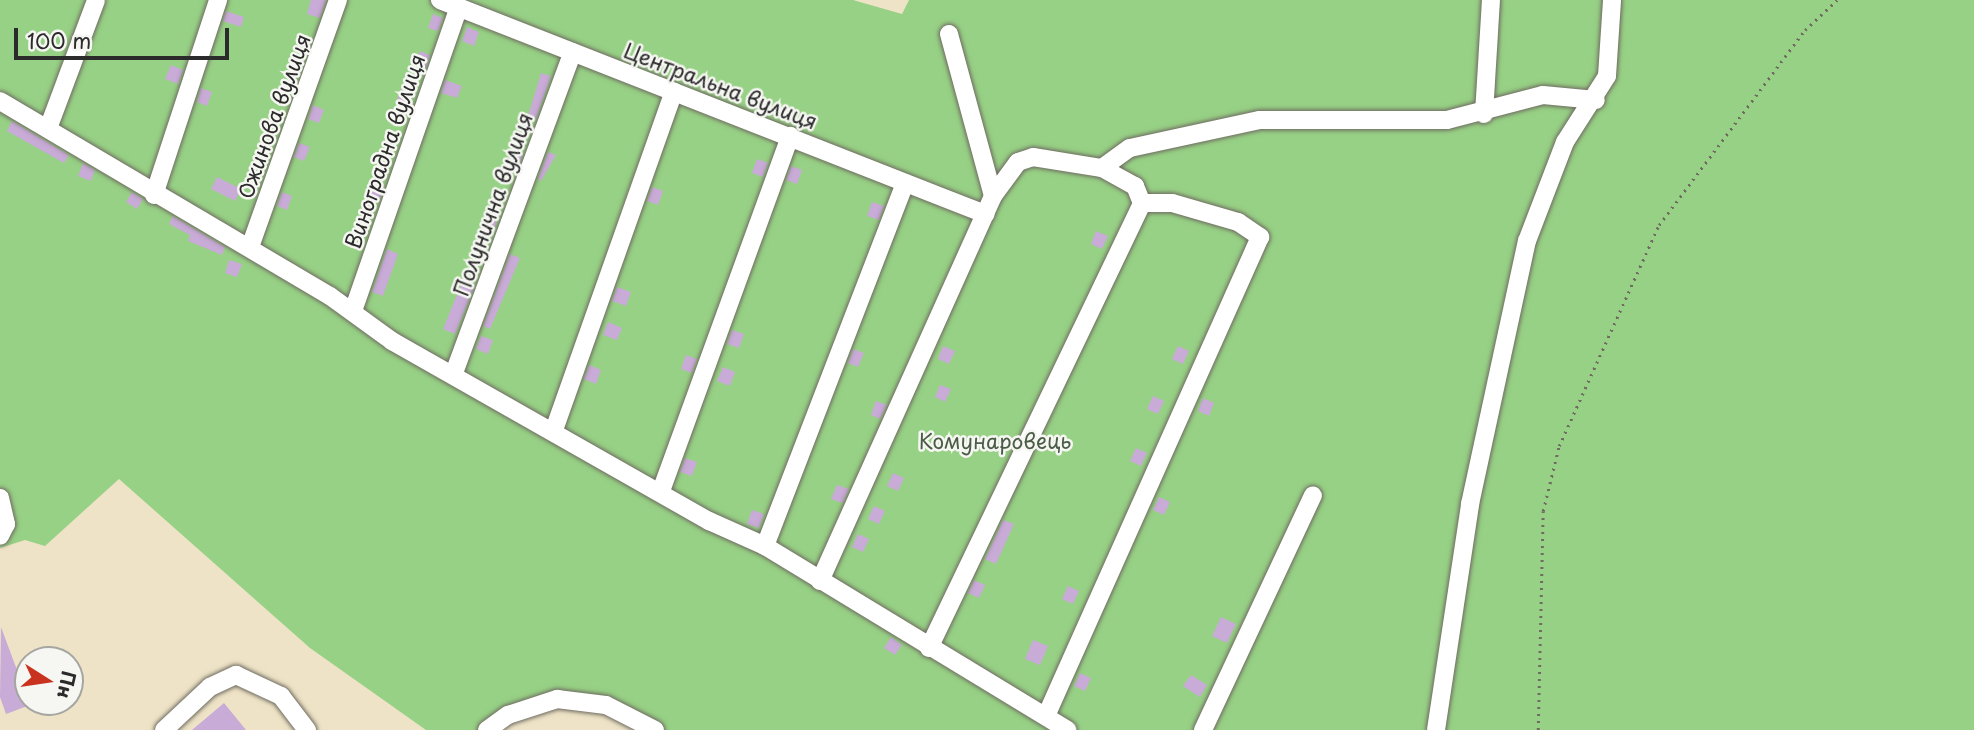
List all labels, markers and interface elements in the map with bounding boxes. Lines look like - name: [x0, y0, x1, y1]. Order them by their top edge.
- scale bar: [18, 14, 233, 58]
- text: 100 m: [27, 24, 91, 56]
- street label: Ожинова вулиця: [231, 30, 315, 202]
- street label: Центральна вулиця: [620, 36, 822, 134]
- street label: Виноградна вулиця: [339, 50, 429, 252]
- street label: Полунична вулиця: [447, 108, 537, 300]
- park label: Комунаровець: [919, 427, 1071, 453]
- north arrow: [14, 646, 84, 716]
- text: Пн: [51, 669, 84, 701]

